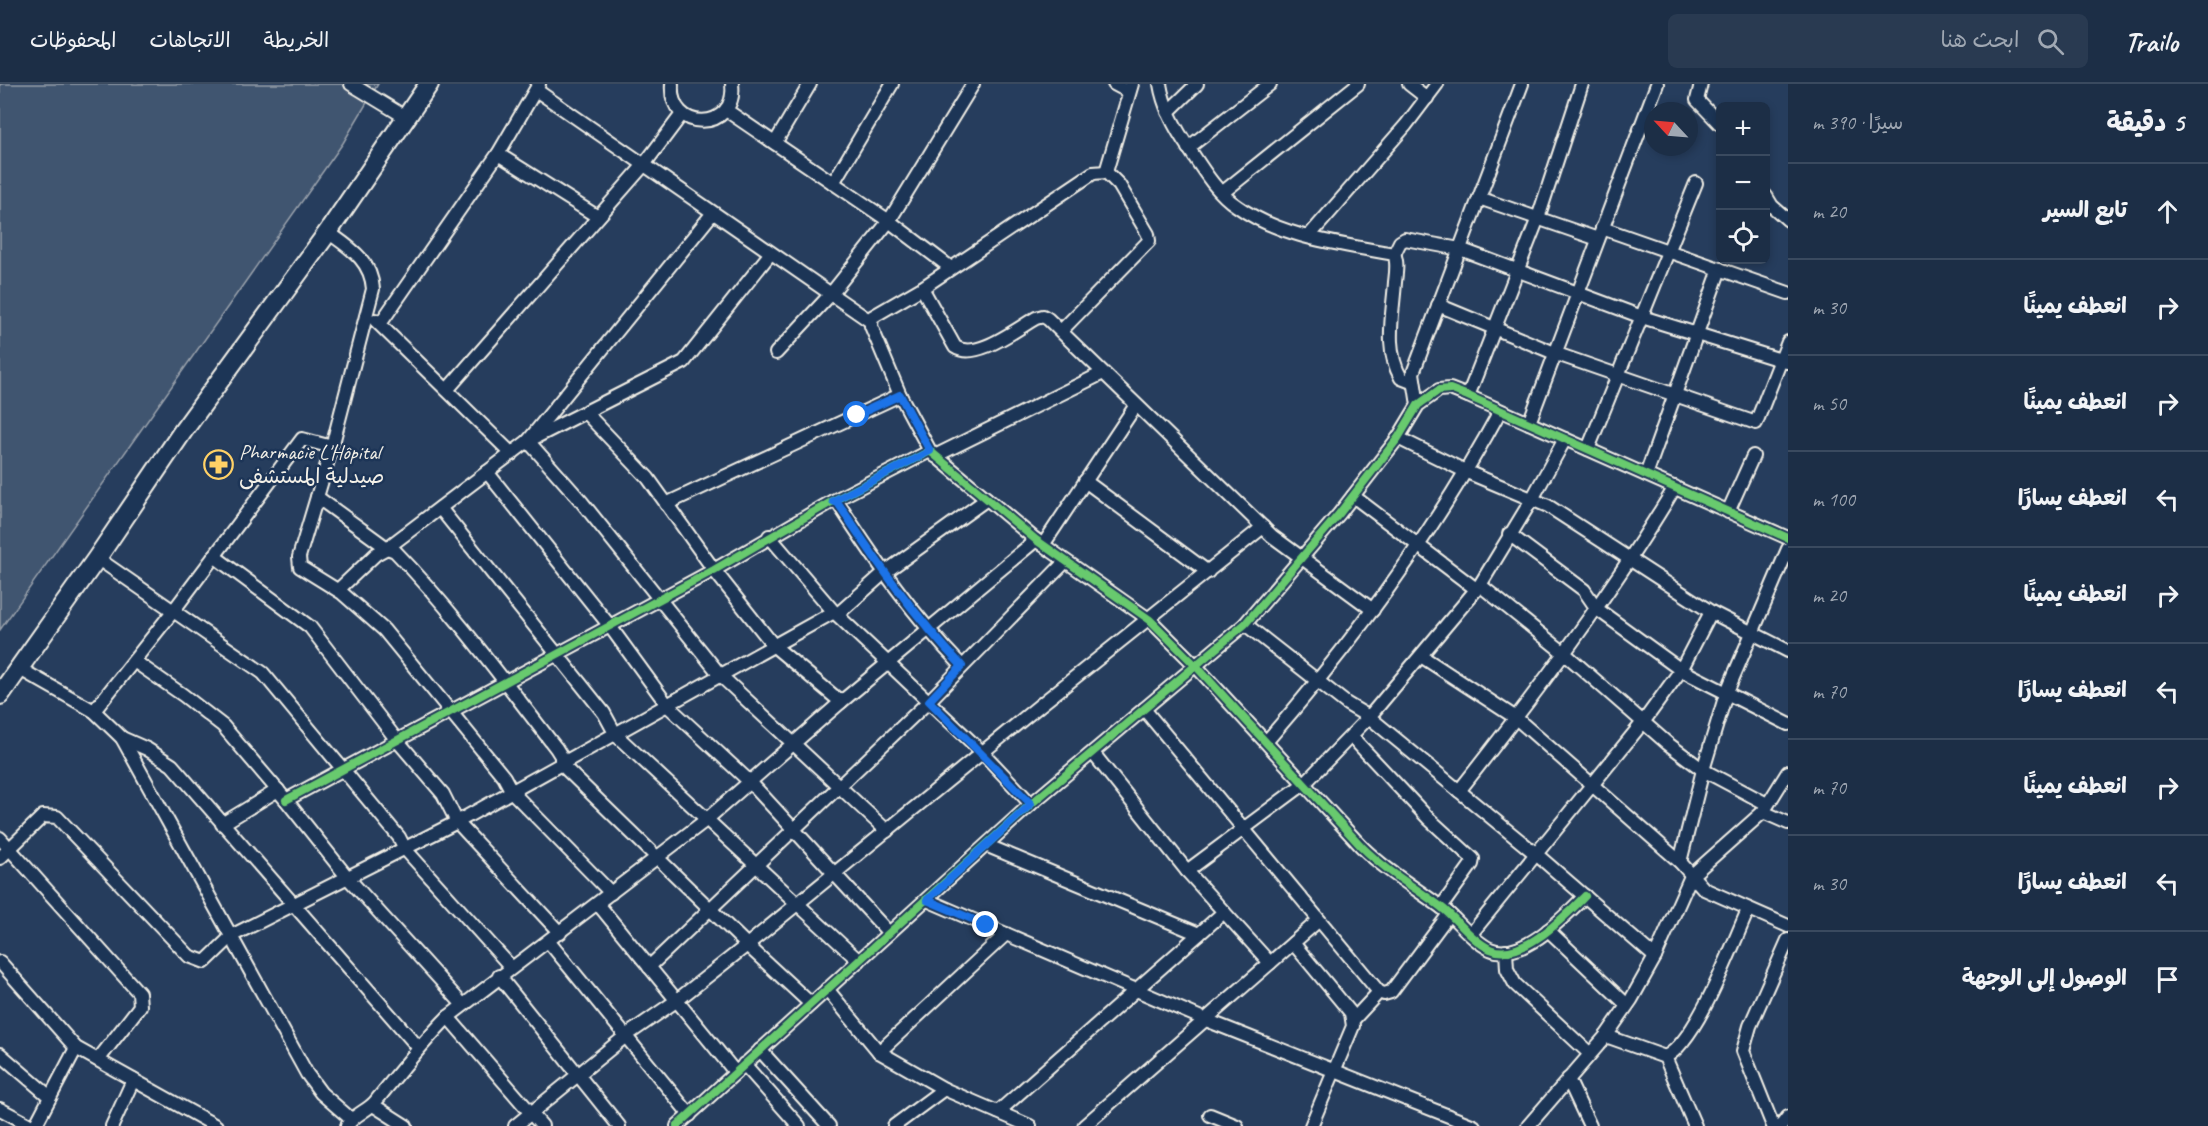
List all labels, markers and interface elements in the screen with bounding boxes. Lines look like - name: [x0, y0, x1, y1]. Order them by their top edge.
- search box: [1668, 14, 2088, 68]
- text: Trailo: [2124, 24, 2178, 59]
- icon: search: [2034, 25, 2067, 58]
- text: ابحث هنا: [1941, 26, 2019, 54]
- text: المحفوظات: [30, 27, 116, 53]
- text: الاتجاهات: [149, 27, 231, 53]
- text: الخريطة: [264, 27, 329, 53]
- north arrow: [1644, 102, 1698, 156]
- map controls: [1716, 102, 1770, 264]
- button: +: [1716, 102, 1770, 156]
- text: 5 دقيقة: [2106, 106, 2184, 139]
- text: سيرًا · 390 m: [1812, 110, 1903, 135]
- button: −: [1716, 156, 1770, 210]
- icon: ahead: [2151, 195, 2184, 228]
- text: تابع السير: [2043, 196, 2127, 224]
- text: 20 m: [1812, 199, 1846, 224]
- button: locate: [1716, 210, 1770, 264]
- icon: right: [2151, 291, 2184, 324]
- text: انعطف يمينًا: [2023, 292, 2127, 320]
- text: 30 m: [1812, 295, 1846, 320]
- icon: right: [2151, 387, 2184, 420]
- text: انعطف يمينًا: [2023, 388, 2127, 416]
- text: 50 m: [1812, 391, 1846, 416]
- route start: [843, 401, 869, 427]
- place label: Pharmacie L'Hôpital صيدلية المستشفى: [239, 439, 384, 490]
- pharmacy icon: Pharmacie L'Hôpital صيدلية المستشفى: [202, 448, 234, 480]
- icon: left: [2151, 483, 2184, 516]
- text: انعطف يسارًا: [2018, 484, 2127, 512]
- text: 100 m: [1812, 487, 1855, 512]
- icon: right: [2151, 579, 2184, 612]
- text: انعطف يمينًا: [2023, 580, 2127, 608]
- text: 20 m: [1812, 583, 1846, 608]
- icon: left: [2151, 675, 2184, 708]
- text: انعطف يسارًا: [2018, 676, 2127, 704]
- text: 70 m: [1812, 679, 1846, 704]
- icon: right: [2151, 771, 2184, 804]
- text: انعطف يمينًا: [2023, 772, 2127, 800]
- text: 70 m: [1812, 775, 1846, 800]
- icon: left: [2151, 867, 2184, 900]
- text: انعطف يسارًا: [2018, 868, 2127, 896]
- text: 30 m: [1812, 871, 1846, 896]
- route end: [972, 911, 998, 937]
- icon: arrive: [2151, 963, 2184, 996]
- text: الوصول إلى الوجهة: [1962, 964, 2127, 992]

